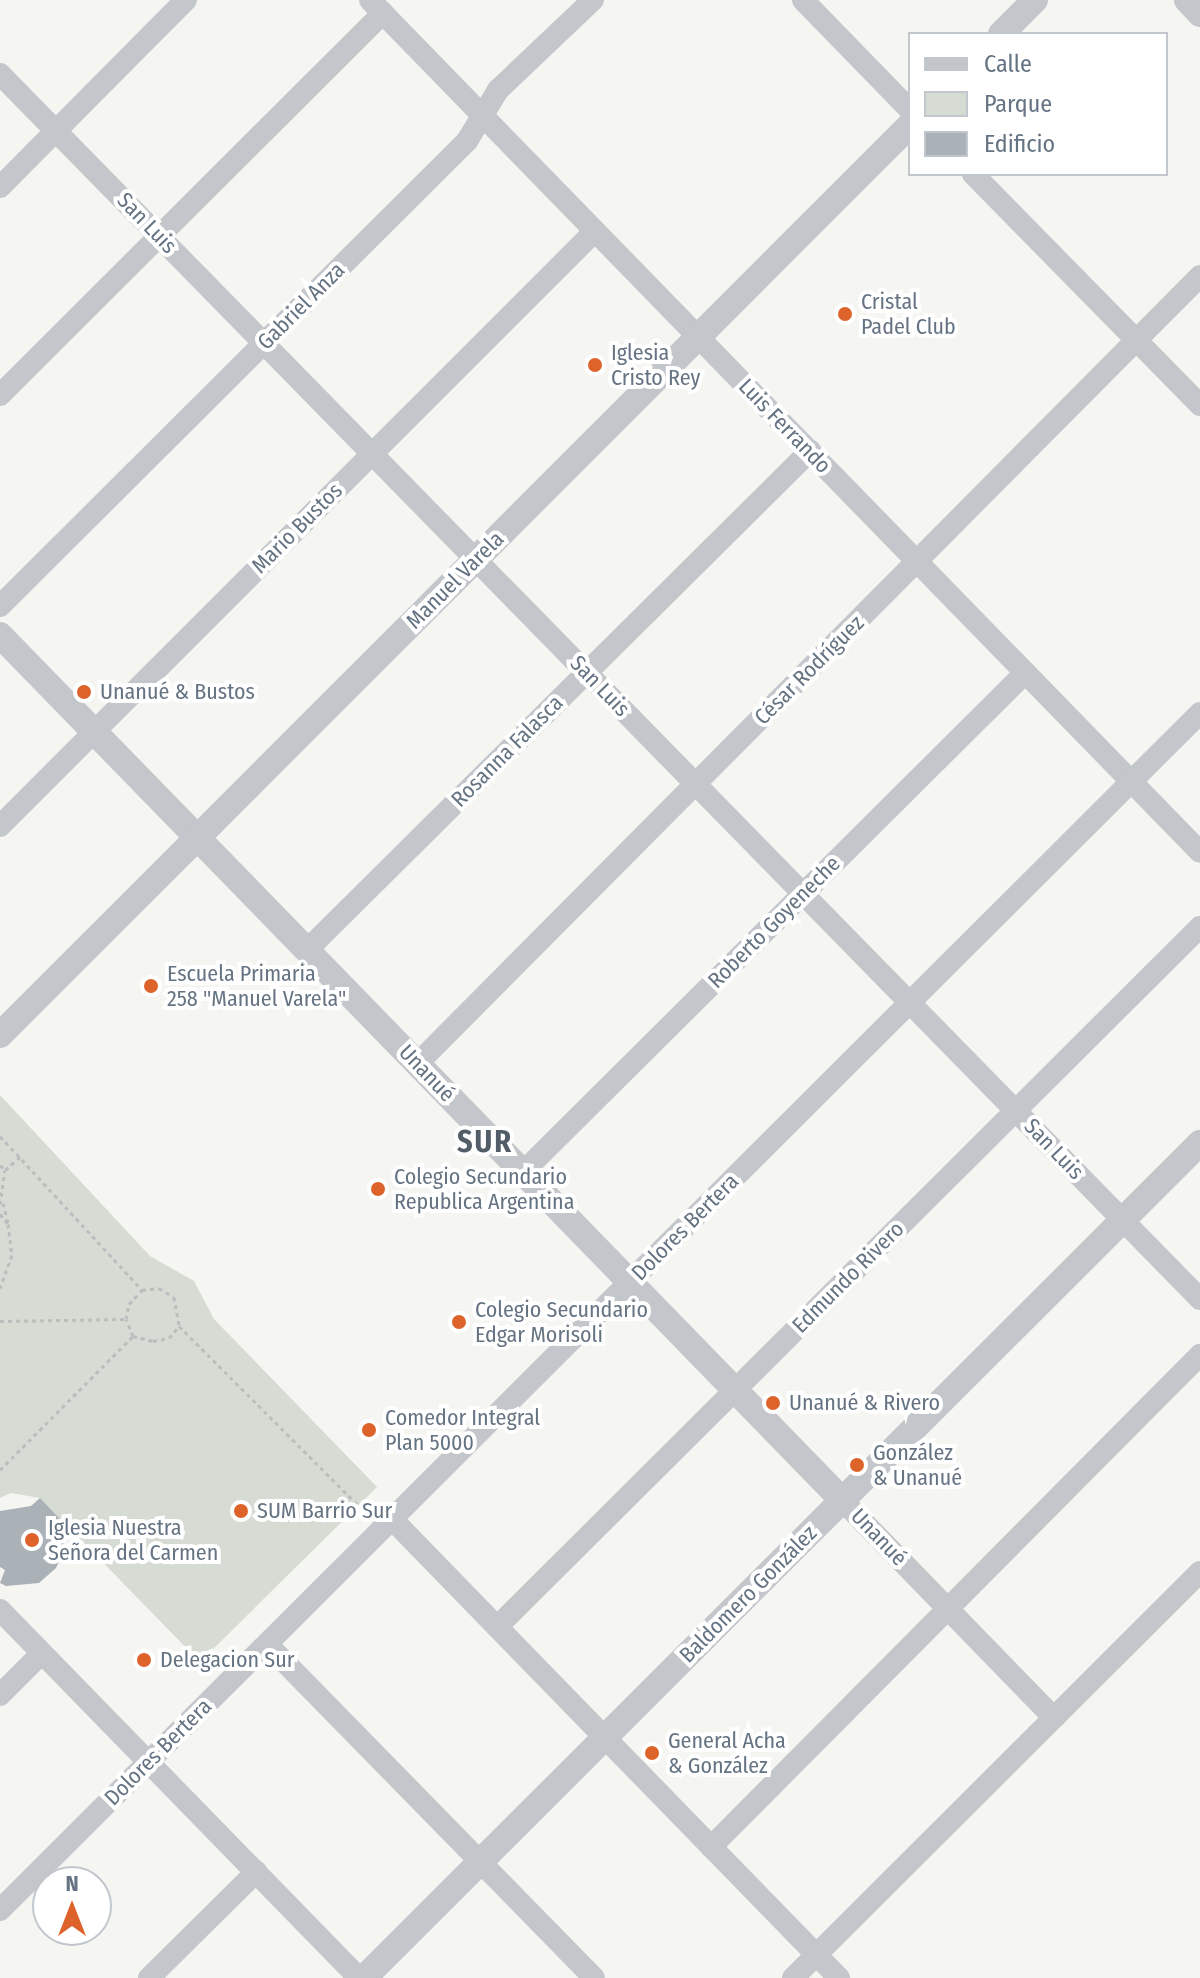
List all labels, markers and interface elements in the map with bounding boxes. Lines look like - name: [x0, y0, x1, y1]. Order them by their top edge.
- legend: [908, 32, 1168, 176]
- text: Calle: [984, 50, 1032, 78]
- text: Parque: [984, 90, 1052, 118]
- text: Edificio: [984, 130, 1055, 158]
- street label: San Luis: [112, 187, 182, 259]
- street label: Gabriel Anza: [252, 257, 350, 355]
- place label: Cristal Padel Club: [861, 288, 956, 340]
- marker: Cristal Padel Club: [836, 305, 854, 323]
- place label: Iglesia Cristo Rey: [611, 339, 700, 390]
- marker: Iglesia Cristo Rey: [586, 356, 604, 374]
- street label: Luis Ferrando: [733, 373, 837, 479]
- street label: Mario Bustos: [246, 477, 348, 579]
- street label: Manuel Varela: [401, 526, 509, 634]
- street label: César Rodríguez: [749, 610, 869, 730]
- street label: San Luis: [565, 650, 635, 722]
- place label: Unanué & Bustos: [100, 679, 255, 705]
- marker: Unanué & Bustos: [75, 683, 93, 701]
- street label: Rosanna Falasca: [446, 690, 568, 812]
- street label: Roberto Goyeneche: [702, 850, 846, 994]
- place label: Escuela Primaria 258 "Manuel Varela": [167, 960, 346, 1012]
- marker: Escuela Primaria 258 "Manuel Varela": [142, 977, 160, 995]
- street label: Unanué: [393, 1039, 461, 1107]
- street label: San Luis: [1019, 1113, 1089, 1185]
- district label: SUR: [457, 1124, 513, 1160]
- place label: Colegio Secundario Republica Argentina: [394, 1163, 574, 1214]
- street label: Dolores Bertera: [626, 1168, 744, 1286]
- marker: Colegio Secundario Republica Argentina: [369, 1180, 387, 1198]
- street label: Edmundo Rivero: [787, 1216, 909, 1338]
- place label: Colegio Secundario Edgar Morisoli: [475, 1296, 648, 1348]
- marker: Colegio Secundario Edgar Morisoli: [450, 1313, 468, 1331]
- place label: Unanué & Rivero: [789, 1390, 940, 1416]
- marker: Unanué & Rivero: [764, 1394, 782, 1412]
- place label: Comedor Integral Plan 5000: [385, 1404, 540, 1456]
- marker: Comedor Integral Plan 5000: [360, 1421, 378, 1439]
- place label: González & Unanué: [873, 1439, 962, 1490]
- marker: González & Unanué: [848, 1456, 866, 1474]
- place label: SUM Barrio Sur: [257, 1498, 392, 1524]
- marker: SUM Barrio Sur: [232, 1502, 250, 1520]
- street label: Unanué: [845, 1503, 913, 1571]
- place label: Iglesia Nuestra Señora del Carmen: [48, 1514, 218, 1566]
- street label: Baldomero González: [674, 1520, 822, 1668]
- marker: Iglesia Nuestra Señora del Carmen: [23, 1531, 41, 1549]
- place label: Delegacion Sur: [160, 1647, 294, 1673]
- marker: Delegacion Sur: [135, 1651, 153, 1669]
- street label: Dolores Bertera: [99, 1693, 217, 1811]
- place label: General Acha & González: [668, 1727, 786, 1778]
- marker: General Acha & González: [643, 1744, 661, 1762]
- north arrow: [32, 1866, 112, 1946]
- text: N: [65, 1870, 79, 1897]

